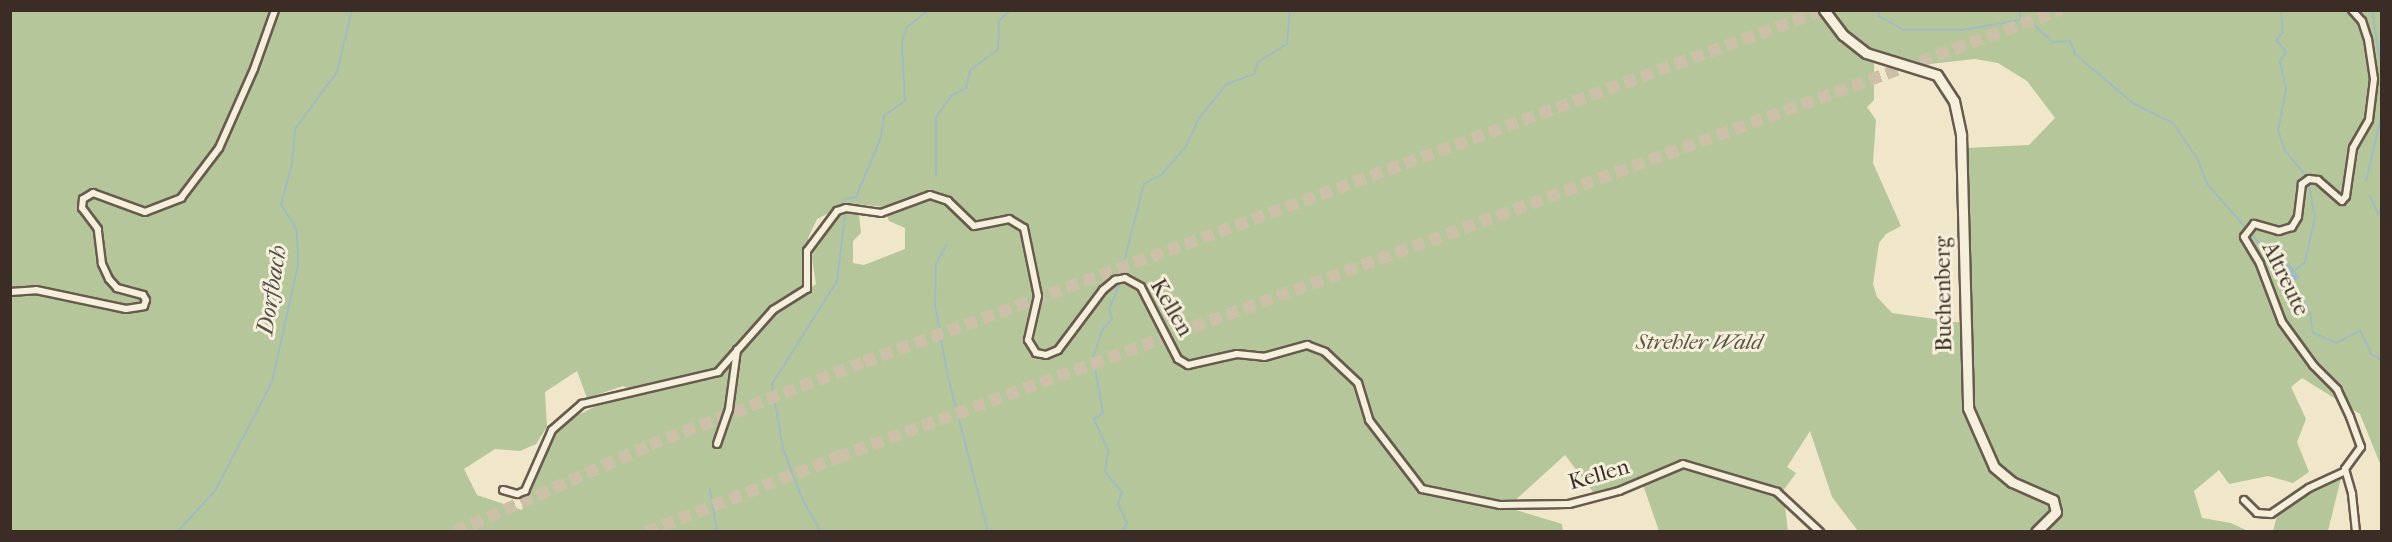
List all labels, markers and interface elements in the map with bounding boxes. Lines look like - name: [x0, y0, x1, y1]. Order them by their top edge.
- street label: Buchenberg: [1930, 236, 1958, 352]
- street label: Altreute: [2256, 238, 2314, 320]
- water label: Dorfbach: [251, 243, 293, 337]
- street label: Kellen: [1144, 275, 1198, 341]
- park label: Strehler Wald: [1636, 330, 1762, 356]
- street label: Kellen: [1566, 454, 1632, 496]

